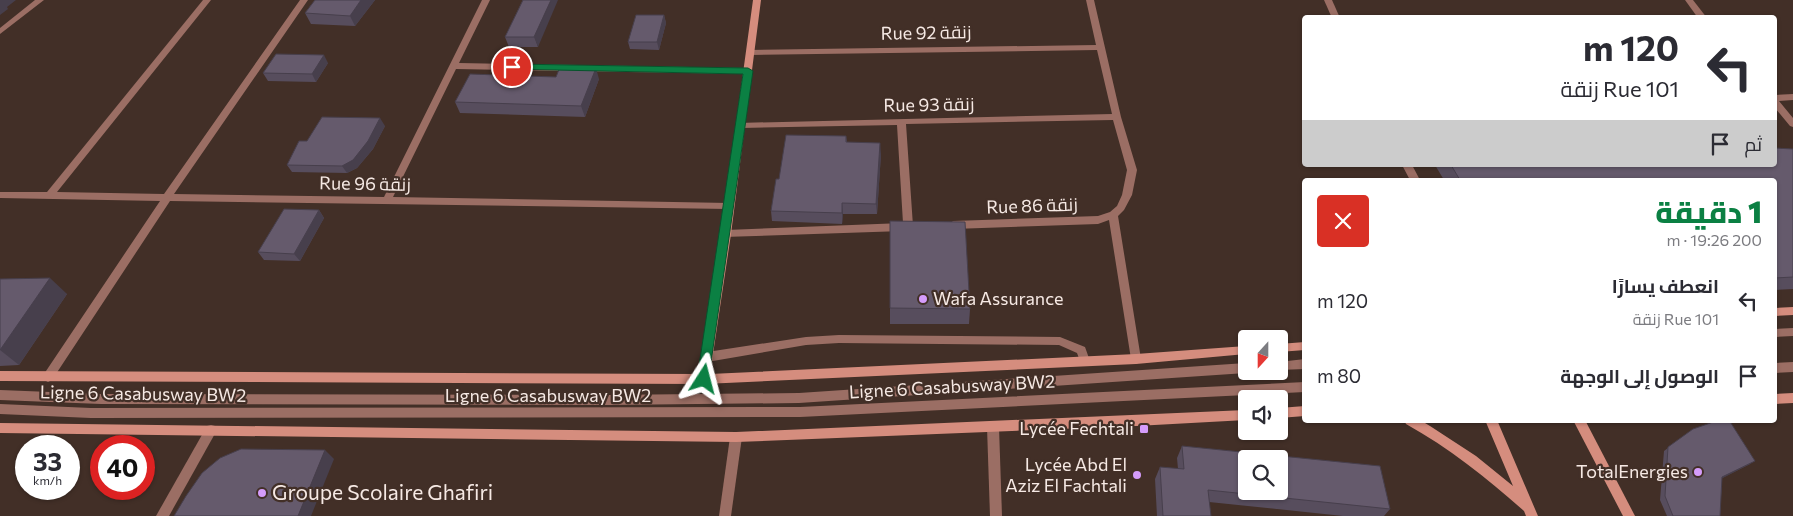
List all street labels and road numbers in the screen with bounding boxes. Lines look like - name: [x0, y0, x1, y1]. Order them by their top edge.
- street label: Rue 92 زنقة: [880, 20, 972, 45]
- street label: Rue 93 زنقة: [883, 92, 975, 117]
- street label: Rue 96 زنقة: [319, 171, 411, 196]
- street label: Rue 86 زنقة: [986, 192, 1078, 219]
- street label: Ligne 6 Casabusway BW2: [848, 370, 1056, 402]
- street label: Ligne 6 Casabusway BW2: [40, 380, 246, 406]
- street label: Ligne 6 Casabusway BW2: [445, 384, 651, 406]

